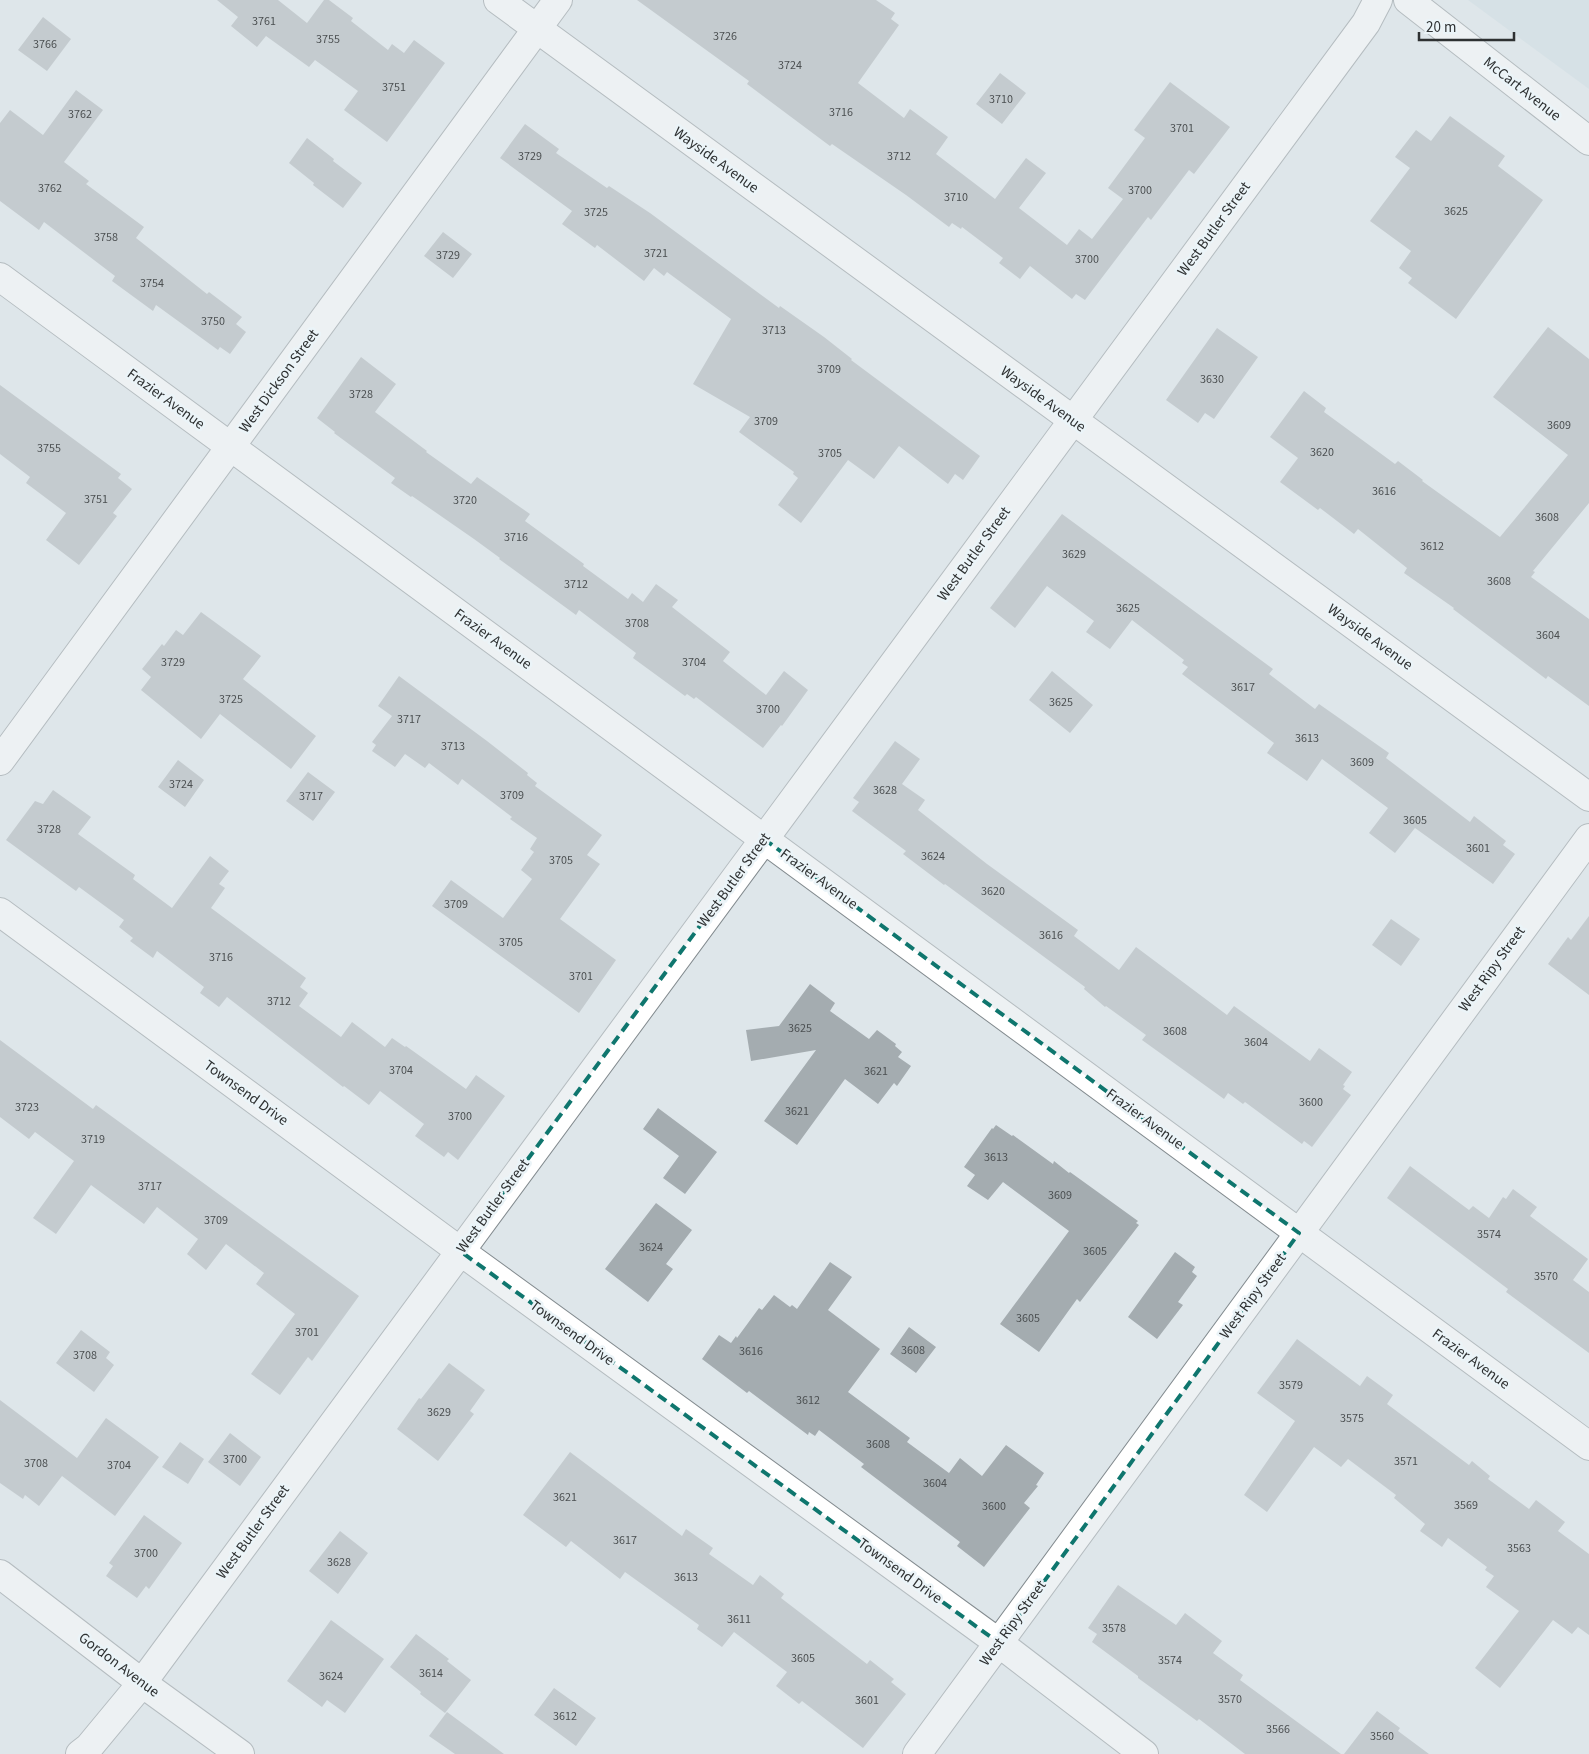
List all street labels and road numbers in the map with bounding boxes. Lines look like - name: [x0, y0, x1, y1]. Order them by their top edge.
- street label: McCart Avenue: [1479, 52, 1565, 126]
- street label: Wayside Avenue: [669, 122, 763, 198]
- street label: West Butler Street: [1172, 177, 1256, 281]
- street label: West Dickson Street: [234, 325, 324, 437]
- street label: Wayside Avenue: [996, 361, 1090, 437]
- street label: Frazier Avenue: [123, 364, 209, 434]
- street label: West Butler Street: [932, 502, 1016, 606]
- street label: Wayside Avenue: [1323, 599, 1417, 675]
- street label: Frazier Avenue: [450, 604, 536, 674]
- street label: West Butler Street: [692, 828, 776, 932]
- street label: Frazier Avenue: [776, 844, 862, 914]
- street label: West Ripy Street: [1454, 922, 1530, 1016]
- street label: Townsend Drive: [199, 1055, 293, 1131]
- street label: Frazier Avenue: [1102, 1084, 1188, 1154]
- street label: West Butler Street: [451, 1154, 535, 1258]
- street label: West Ripy Street: [1215, 1249, 1291, 1343]
- street label: Townsend Drive: [525, 1295, 619, 1371]
- street label: Frazier Avenue: [1428, 1324, 1514, 1394]
- street label: West Butler Street: [211, 1480, 295, 1584]
- street label: Townsend Drive: [853, 1533, 947, 1609]
- street label: West Ripy Street: [975, 1576, 1051, 1670]
- street label: Gordon Avenue: [74, 1628, 164, 1702]

